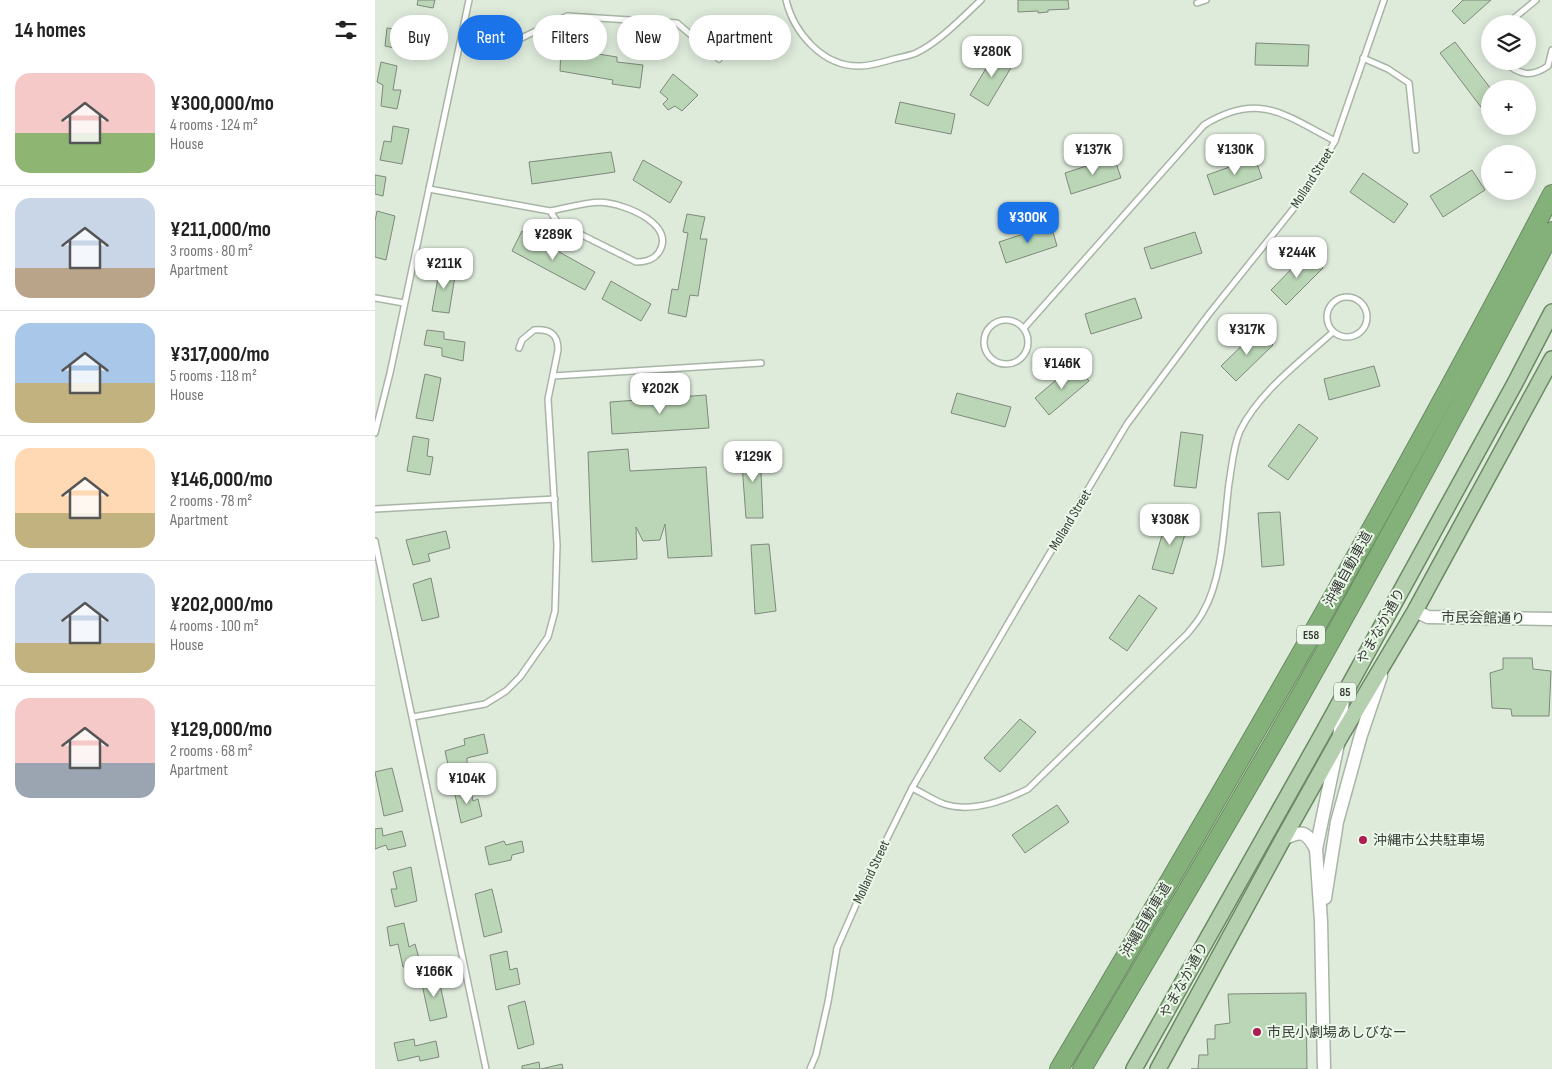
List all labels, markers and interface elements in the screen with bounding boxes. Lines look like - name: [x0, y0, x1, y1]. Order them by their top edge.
- chip: Buy: [390, 15, 448, 60]
- chip: Rent: [458, 15, 523, 60]
- chip: Filters: [533, 15, 607, 60]
- chip: New: [617, 15, 679, 60]
- chip: Apartment: [689, 15, 791, 60]
- map controls: [1481, 15, 1536, 200]
- button: layers: [1481, 15, 1536, 70]
- icon: filters: [332, 16, 360, 44]
- text: 14 homes: [15, 18, 86, 43]
- pin: ¥280K: [957, 36, 1027, 78]
- text: ¥280K: [973, 42, 1011, 61]
- button: +: [1481, 80, 1536, 135]
- text: ¥300,000/mo: [170, 91, 274, 116]
- icon: home: [55, 93, 115, 153]
- text: 4 rooms · 124 m²: [170, 116, 258, 135]
- pin: ¥137K: [1058, 134, 1128, 176]
- pin: ¥130K: [1200, 134, 1270, 176]
- text: House: [170, 135, 204, 154]
- text: ¥137K: [1075, 140, 1111, 159]
- text: ¥130K: [1216, 140, 1254, 159]
- street label: Molland Street: [1287, 145, 1337, 211]
- button: −: [1481, 145, 1536, 200]
- pin: ¥300K: [993, 202, 1063, 244]
- text: ¥300K: [1009, 208, 1047, 227]
- text: ¥211,000/mo: [170, 217, 271, 242]
- icon: home: [55, 218, 115, 278]
- pin: ¥289K: [518, 218, 588, 261]
- text: ¥289K: [534, 225, 572, 244]
- pin: ¥244K: [1262, 236, 1332, 279]
- text: 3 rooms · 80 m²: [170, 242, 253, 261]
- text: ¥244K: [1278, 243, 1316, 262]
- pin: ¥211K: [409, 248, 479, 290]
- text: ¥211K: [426, 254, 462, 273]
- text: Apartment: [170, 261, 228, 280]
- pin: ¥317K: [1212, 314, 1282, 356]
- text: ¥317K: [1229, 320, 1265, 339]
- text: ¥317,000/mo: [170, 342, 270, 367]
- icon: home: [55, 343, 115, 403]
- pin: ¥146K: [1027, 348, 1097, 390]
- text: ¥146K: [1043, 354, 1081, 373]
- text: 5 rooms · 118 m²: [170, 367, 257, 386]
- pin: ¥202K: [625, 372, 695, 415]
- text: ¥202K: [641, 379, 679, 398]
- text: House: [170, 386, 204, 405]
- pin: ¥129K: [718, 440, 788, 483]
- text: ¥129K: [734, 447, 772, 466]
- text: ¥146,000/mo: [170, 467, 273, 492]
- icon: home: [55, 468, 115, 528]
- street label: Molland Street: [1045, 486, 1095, 554]
- text: 2 rooms · 78 m²: [170, 492, 252, 511]
- pin: ¥308K: [1135, 504, 1205, 546]
- text: ¥308K: [1151, 510, 1189, 529]
- text: Apartment: [170, 511, 228, 530]
- street label: 沖縄自動車道: [1320, 528, 1376, 610]
- street label: やまなか通り: [1353, 585, 1409, 667]
- text: ¥202,000/mo: [170, 592, 273, 617]
- icon: home: [55, 593, 115, 653]
- street label: 市民会館通り: [1441, 609, 1525, 627]
- text: 4 rooms · 100 m²: [170, 617, 259, 636]
- road number: E58: [1297, 626, 1325, 644]
- text: House: [170, 636, 204, 655]
- road number: 85: [1334, 682, 1356, 702]
- text: ¥129,000/mo: [170, 717, 272, 742]
- icon: home: [55, 718, 115, 778]
- text: 2 rooms · 68 m²: [170, 742, 253, 761]
- text: Apartment: [170, 761, 228, 780]
- pin: ¥104K: [432, 762, 502, 805]
- text: ¥104K: [448, 769, 486, 788]
- place label: 沖縄市公共駐車場: [1373, 832, 1485, 849]
- marker: 沖縄市公共駐車場: [1357, 834, 1369, 846]
- street label: Molland Street: [849, 837, 893, 907]
- street label: 沖縄自動車道: [1117, 880, 1175, 960]
- street label: やまなか通り: [1156, 939, 1212, 1021]
- pin: ¥166K: [399, 956, 469, 998]
- text: ¥166K: [415, 962, 453, 981]
- place label: 市民小劇場あしびなー: [1267, 1024, 1407, 1041]
- marker: 市民小劇場あしびなー: [1251, 1026, 1263, 1038]

